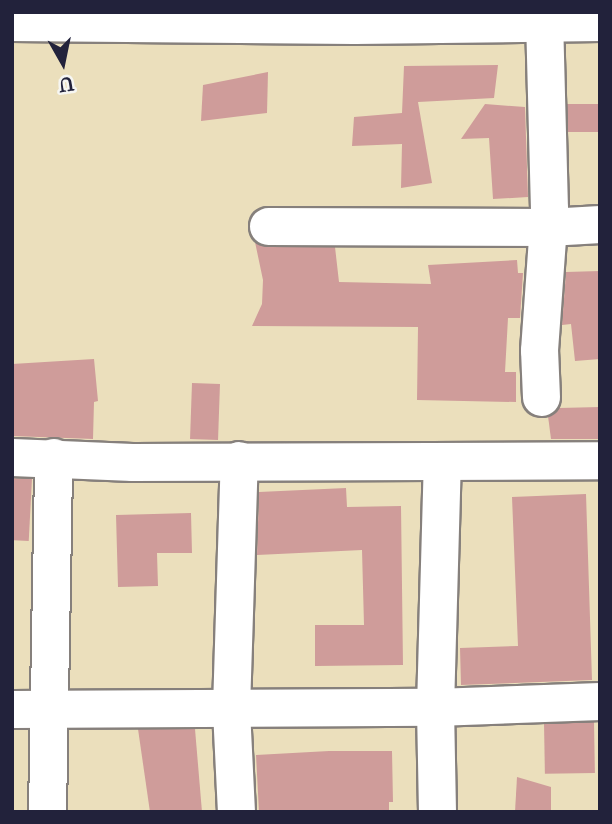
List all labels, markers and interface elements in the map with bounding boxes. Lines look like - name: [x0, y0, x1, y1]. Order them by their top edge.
- north arrow: [28, 28, 98, 98]
- text: U: [57, 72, 76, 97]

